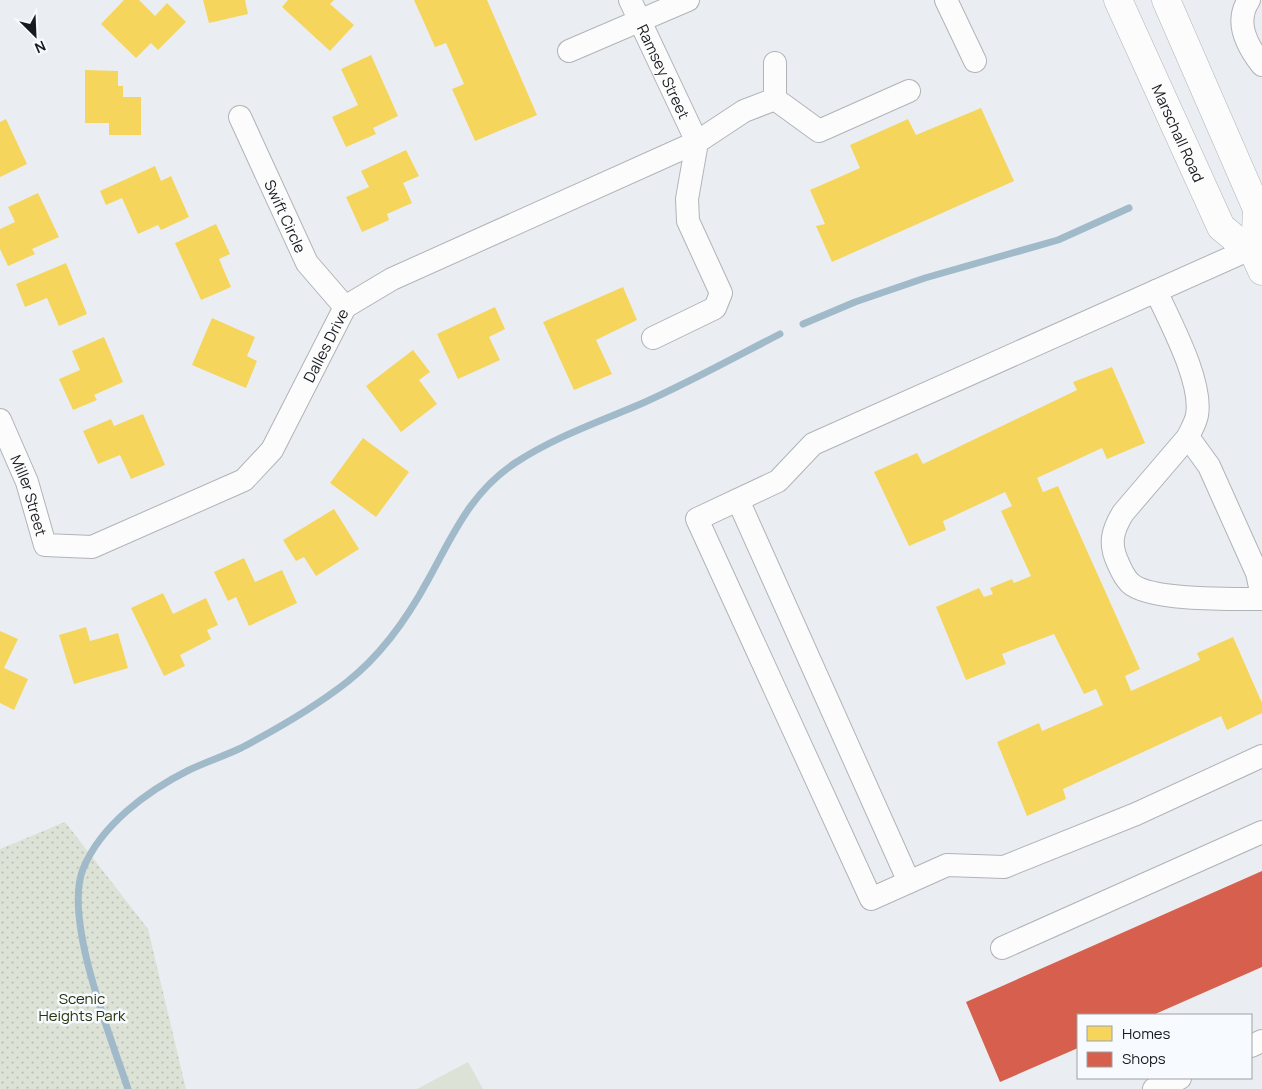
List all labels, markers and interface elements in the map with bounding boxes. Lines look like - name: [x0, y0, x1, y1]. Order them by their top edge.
- north arrow: [10, 10, 60, 60]
- street label: Ramsey Street: [632, 21, 695, 122]
- text: N: [32, 37, 49, 58]
- street label: Marschall Road: [1147, 81, 1210, 185]
- street label: Swift Circle: [260, 176, 311, 256]
- street label: Dalles Drive: [298, 305, 353, 386]
- street label: Miller Street: [6, 451, 52, 538]
- park label: Scenic Heights Park: [38, 988, 126, 1026]
- legend: [1077, 1014, 1252, 1079]
- text: Homes: [1122, 1023, 1171, 1044]
- text: Shops: [1122, 1048, 1166, 1069]

